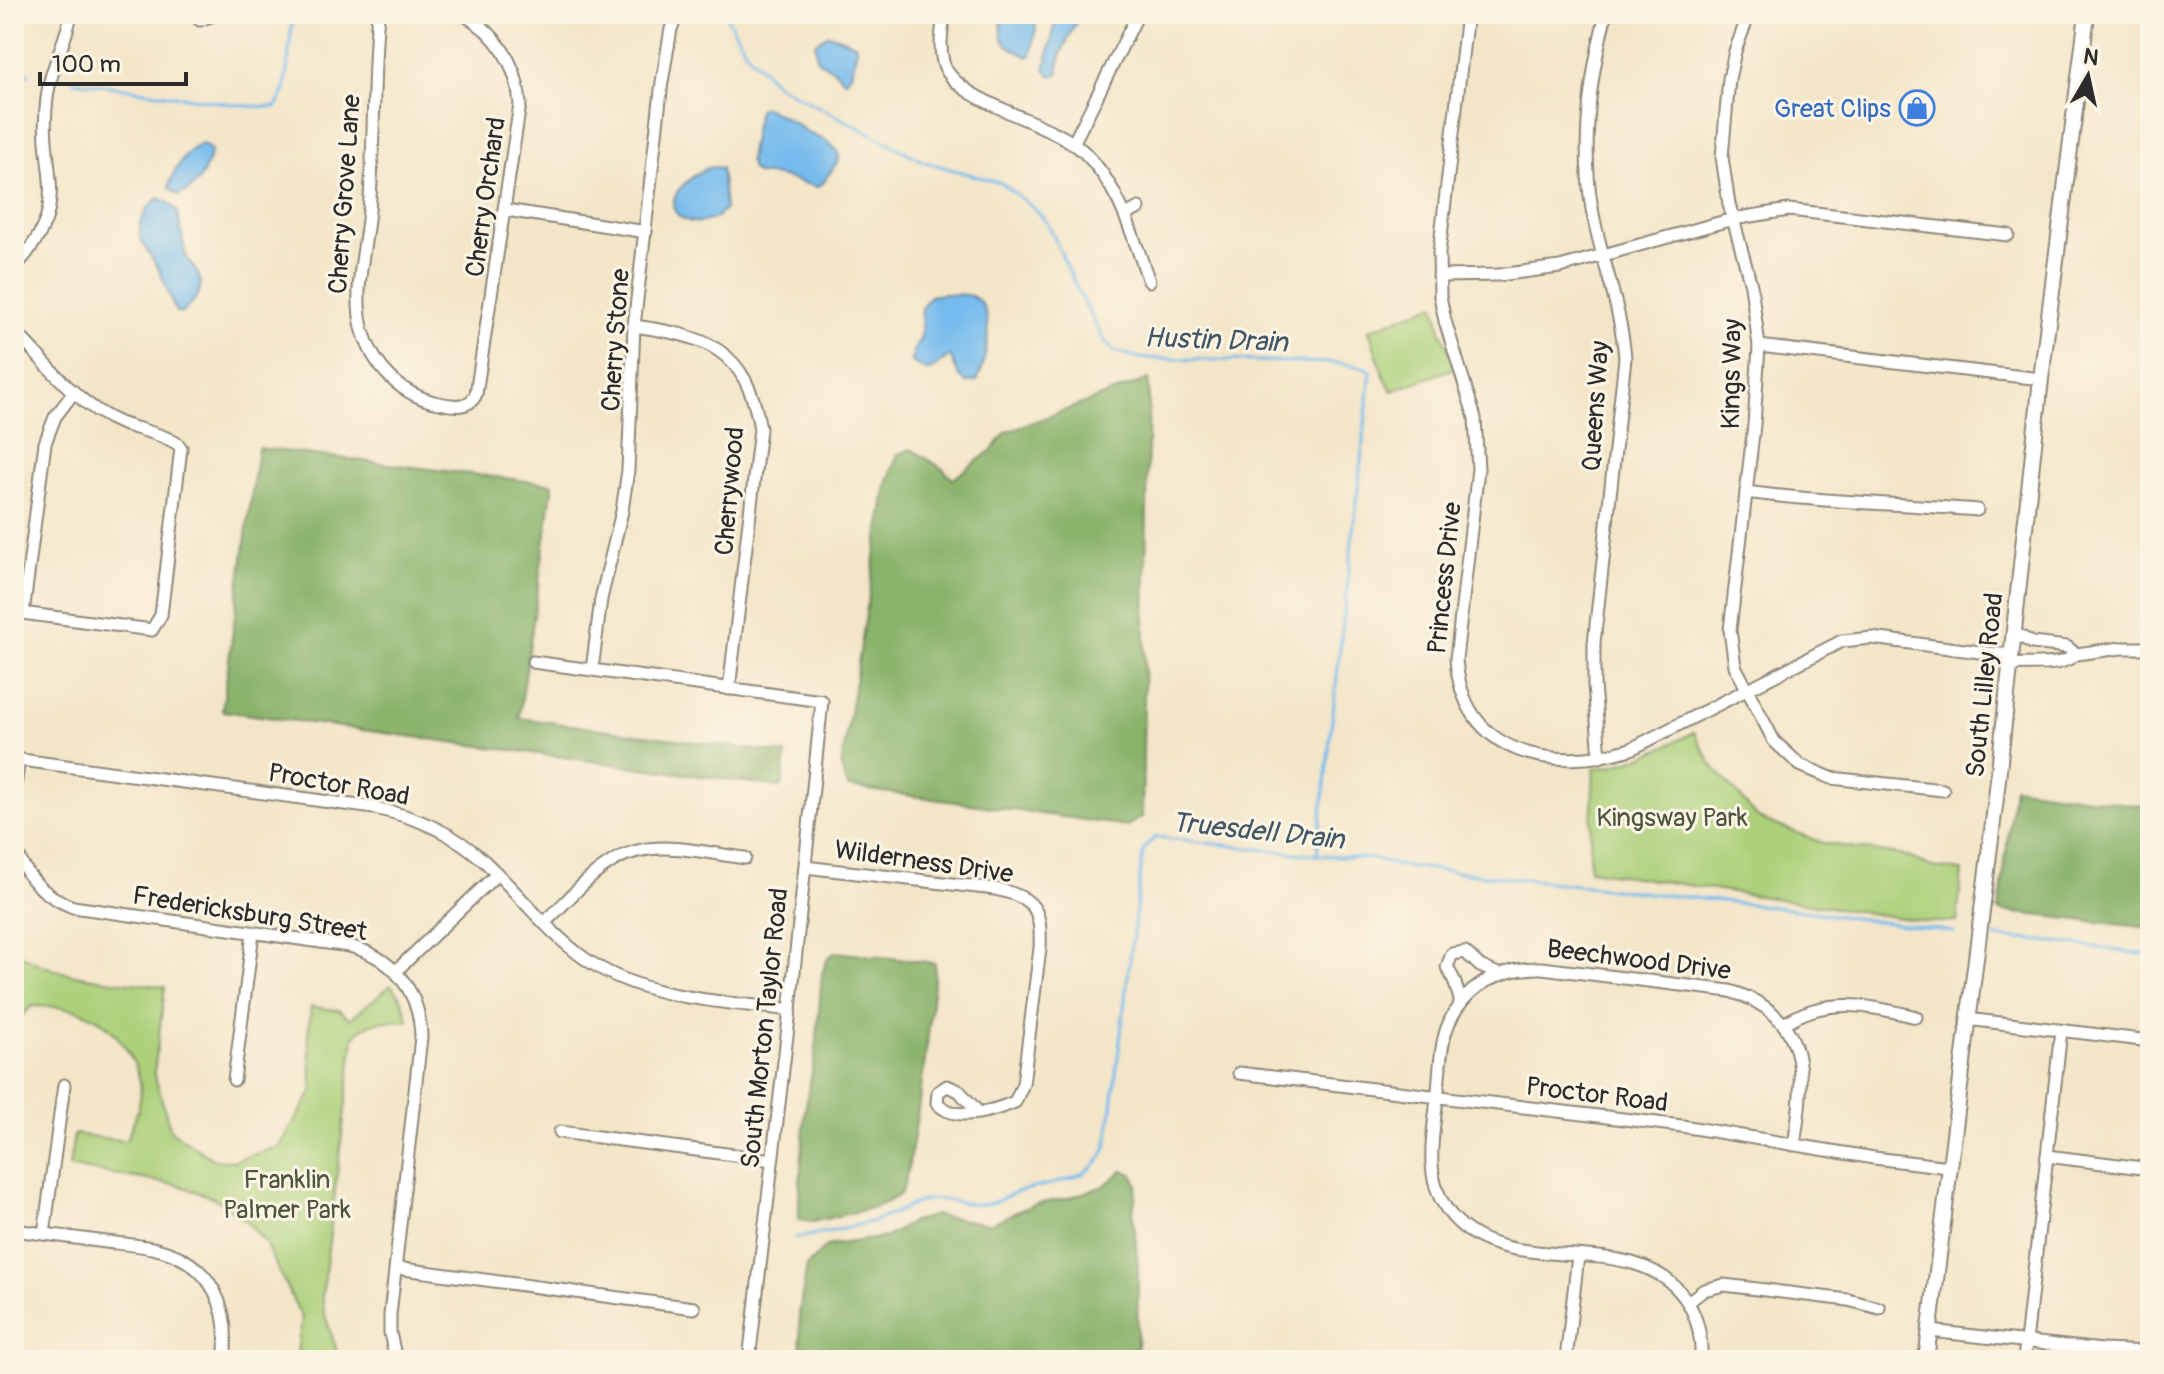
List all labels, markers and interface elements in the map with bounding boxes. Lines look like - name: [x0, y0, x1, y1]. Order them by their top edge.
- scale bar: [40, 36, 186, 86]
- north arrow: [2048, 36, 2128, 116]
- text: N: [2081, 42, 2101, 72]
- text: 100 m: [52, 50, 121, 79]
- shop icon: Great Clips: [1898, 89, 1936, 127]
- street label: Cherry Grove Lane: [322, 93, 368, 295]
- place label: Great Clips: [1774, 93, 1891, 125]
- street label: Cherry Orchard: [459, 115, 513, 279]
- street label: Cherry Stone: [595, 267, 637, 413]
- street label: Kings Way: [1715, 318, 1749, 430]
- water label: Hustin Drain: [1144, 321, 1289, 361]
- street label: Queens Way: [1575, 340, 1617, 472]
- street label: Cherrywood: [708, 425, 752, 557]
- street label: Princess Drive: [1421, 500, 1469, 656]
- street label: South Lilley Road: [1959, 591, 2011, 779]
- street label: Proctor Road: [266, 757, 412, 813]
- park label: Kingsway Park: [1596, 802, 1748, 834]
- water label: Truesdell Drain: [1170, 805, 1347, 858]
- street label: Wilderness Drive: [832, 834, 1015, 890]
- street label: Fredericksburg Street: [130, 880, 370, 948]
- street label: South Morton Taylor Road: [734, 886, 796, 1170]
- street label: Beechwood Drive: [1545, 933, 1733, 987]
- street label: Proctor Road: [1524, 1070, 1670, 1120]
- park label: Franklin Palmer Park: [223, 1164, 351, 1226]

